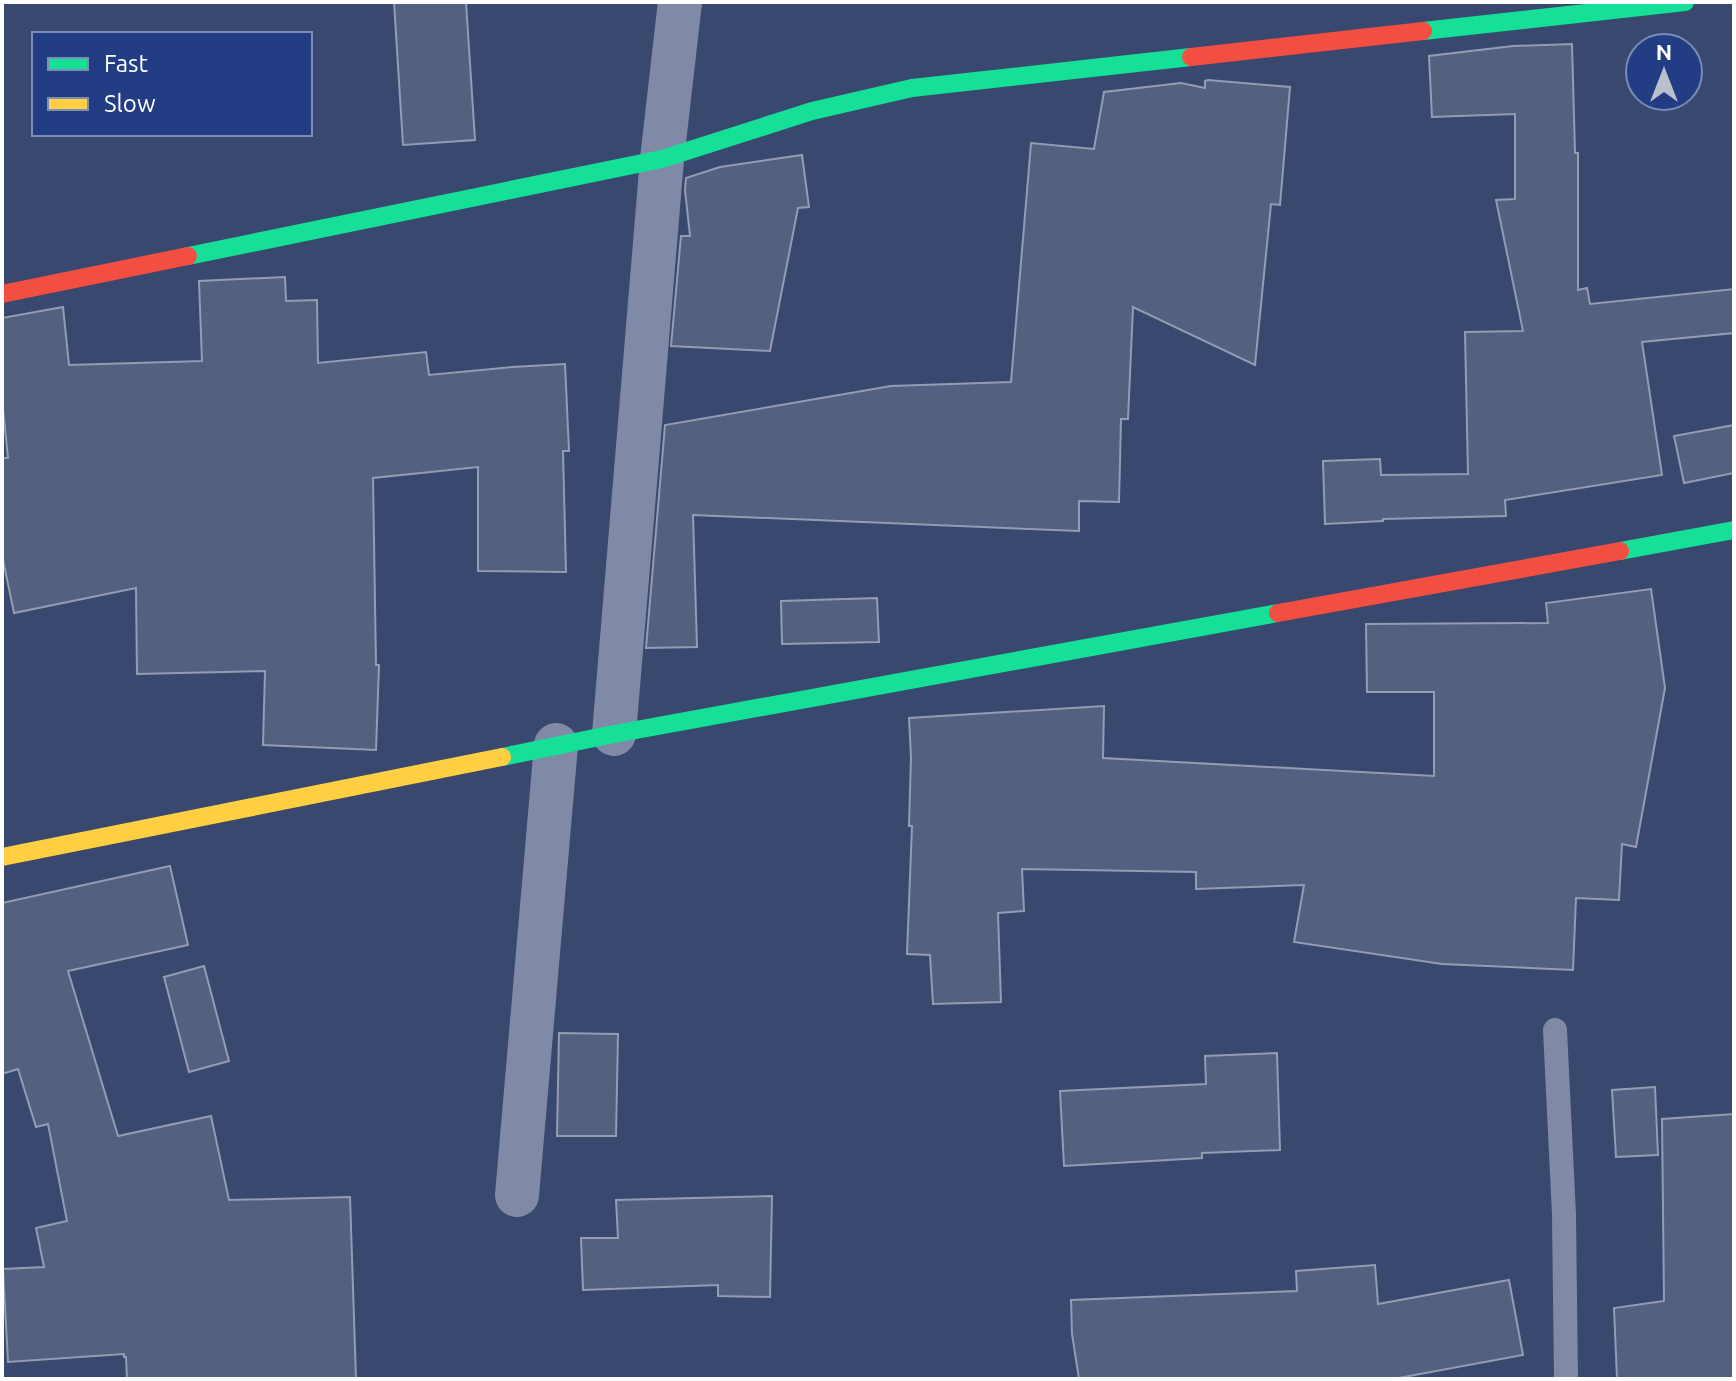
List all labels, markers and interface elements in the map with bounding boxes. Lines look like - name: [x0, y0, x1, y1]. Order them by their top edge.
- legend: [32, 32, 312, 136]
- north arrow: [1624, 32, 1704, 112]
- text: N: [1656, 39, 1672, 64]
- text: Fast: [104, 50, 148, 77]
- text: Slow: [104, 90, 156, 117]

